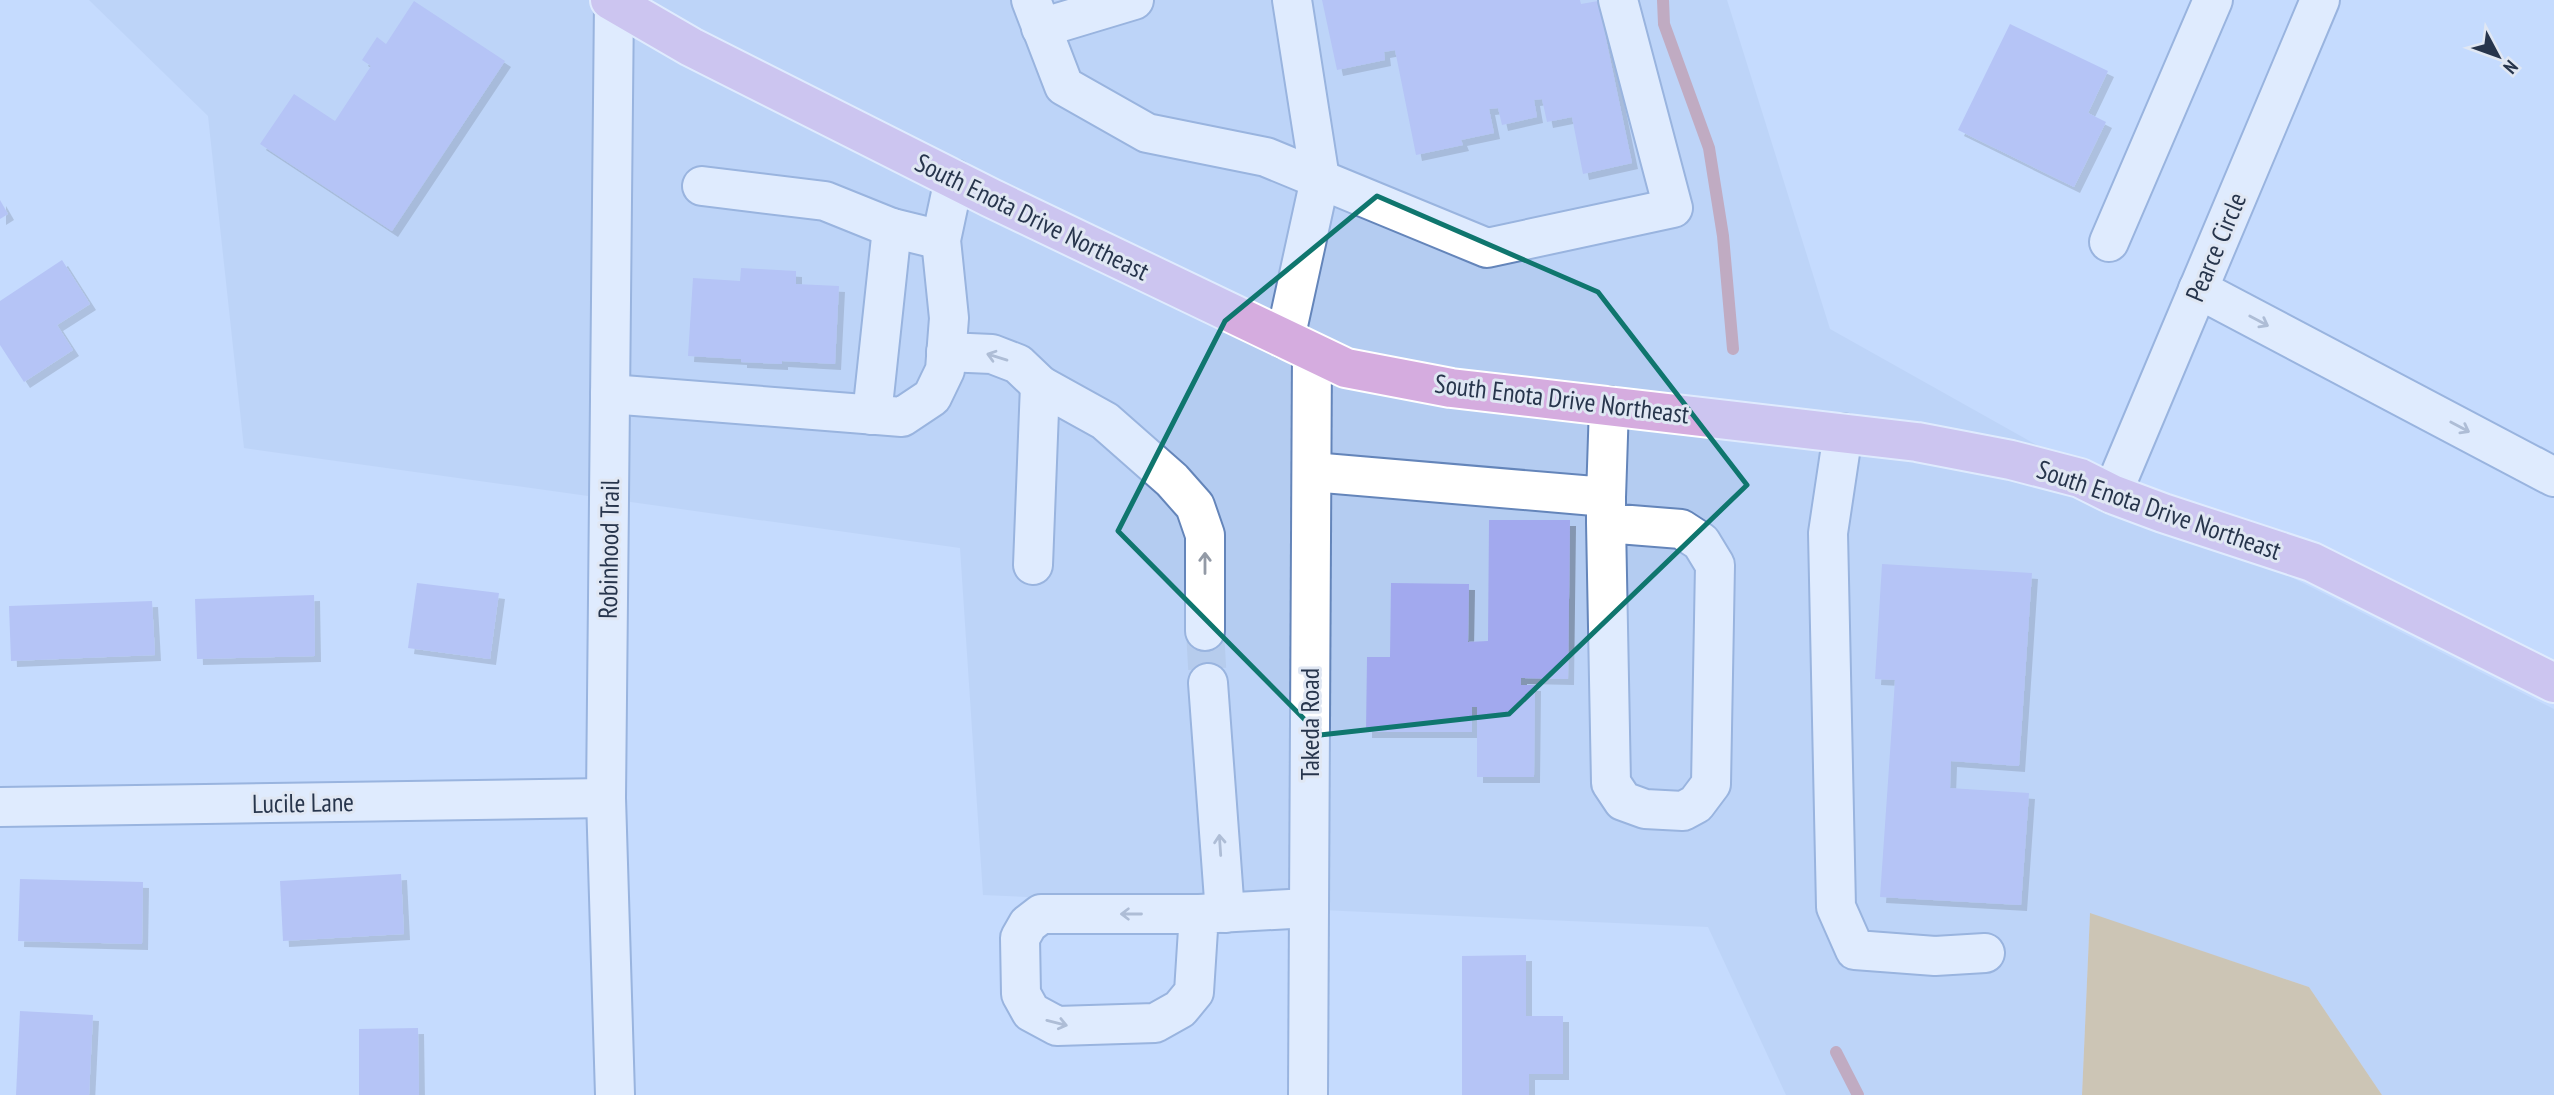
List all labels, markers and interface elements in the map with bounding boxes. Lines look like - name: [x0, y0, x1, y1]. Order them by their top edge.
- north arrow: [2463, 21, 2533, 91]
- text: N: [2498, 55, 2523, 79]
- street label: South Enota Drive Northeast: [910, 146, 1154, 287]
- street label: Pearce Circle: [2178, 187, 2253, 306]
- one-way arrow: [2248, 314, 2268, 328]
- one-way arrow: [987, 350, 1009, 363]
- street label: South Enota Drive Northeast: [1433, 367, 1691, 430]
- one-way arrow: [2449, 421, 2470, 435]
- street label: South Enota Drive Northeast: [2033, 452, 2286, 567]
- street label: Robinhood Trail: [591, 479, 626, 619]
- one-way arrow: [1198, 552, 1212, 575]
- street label: Takeda Road: [1293, 668, 1326, 780]
- street label: Lucile Lane: [252, 785, 354, 820]
- one-way arrow: [1213, 834, 1226, 857]
- one-way arrow: [1120, 907, 1143, 921]
- one-way arrow: [1045, 1017, 1067, 1030]

